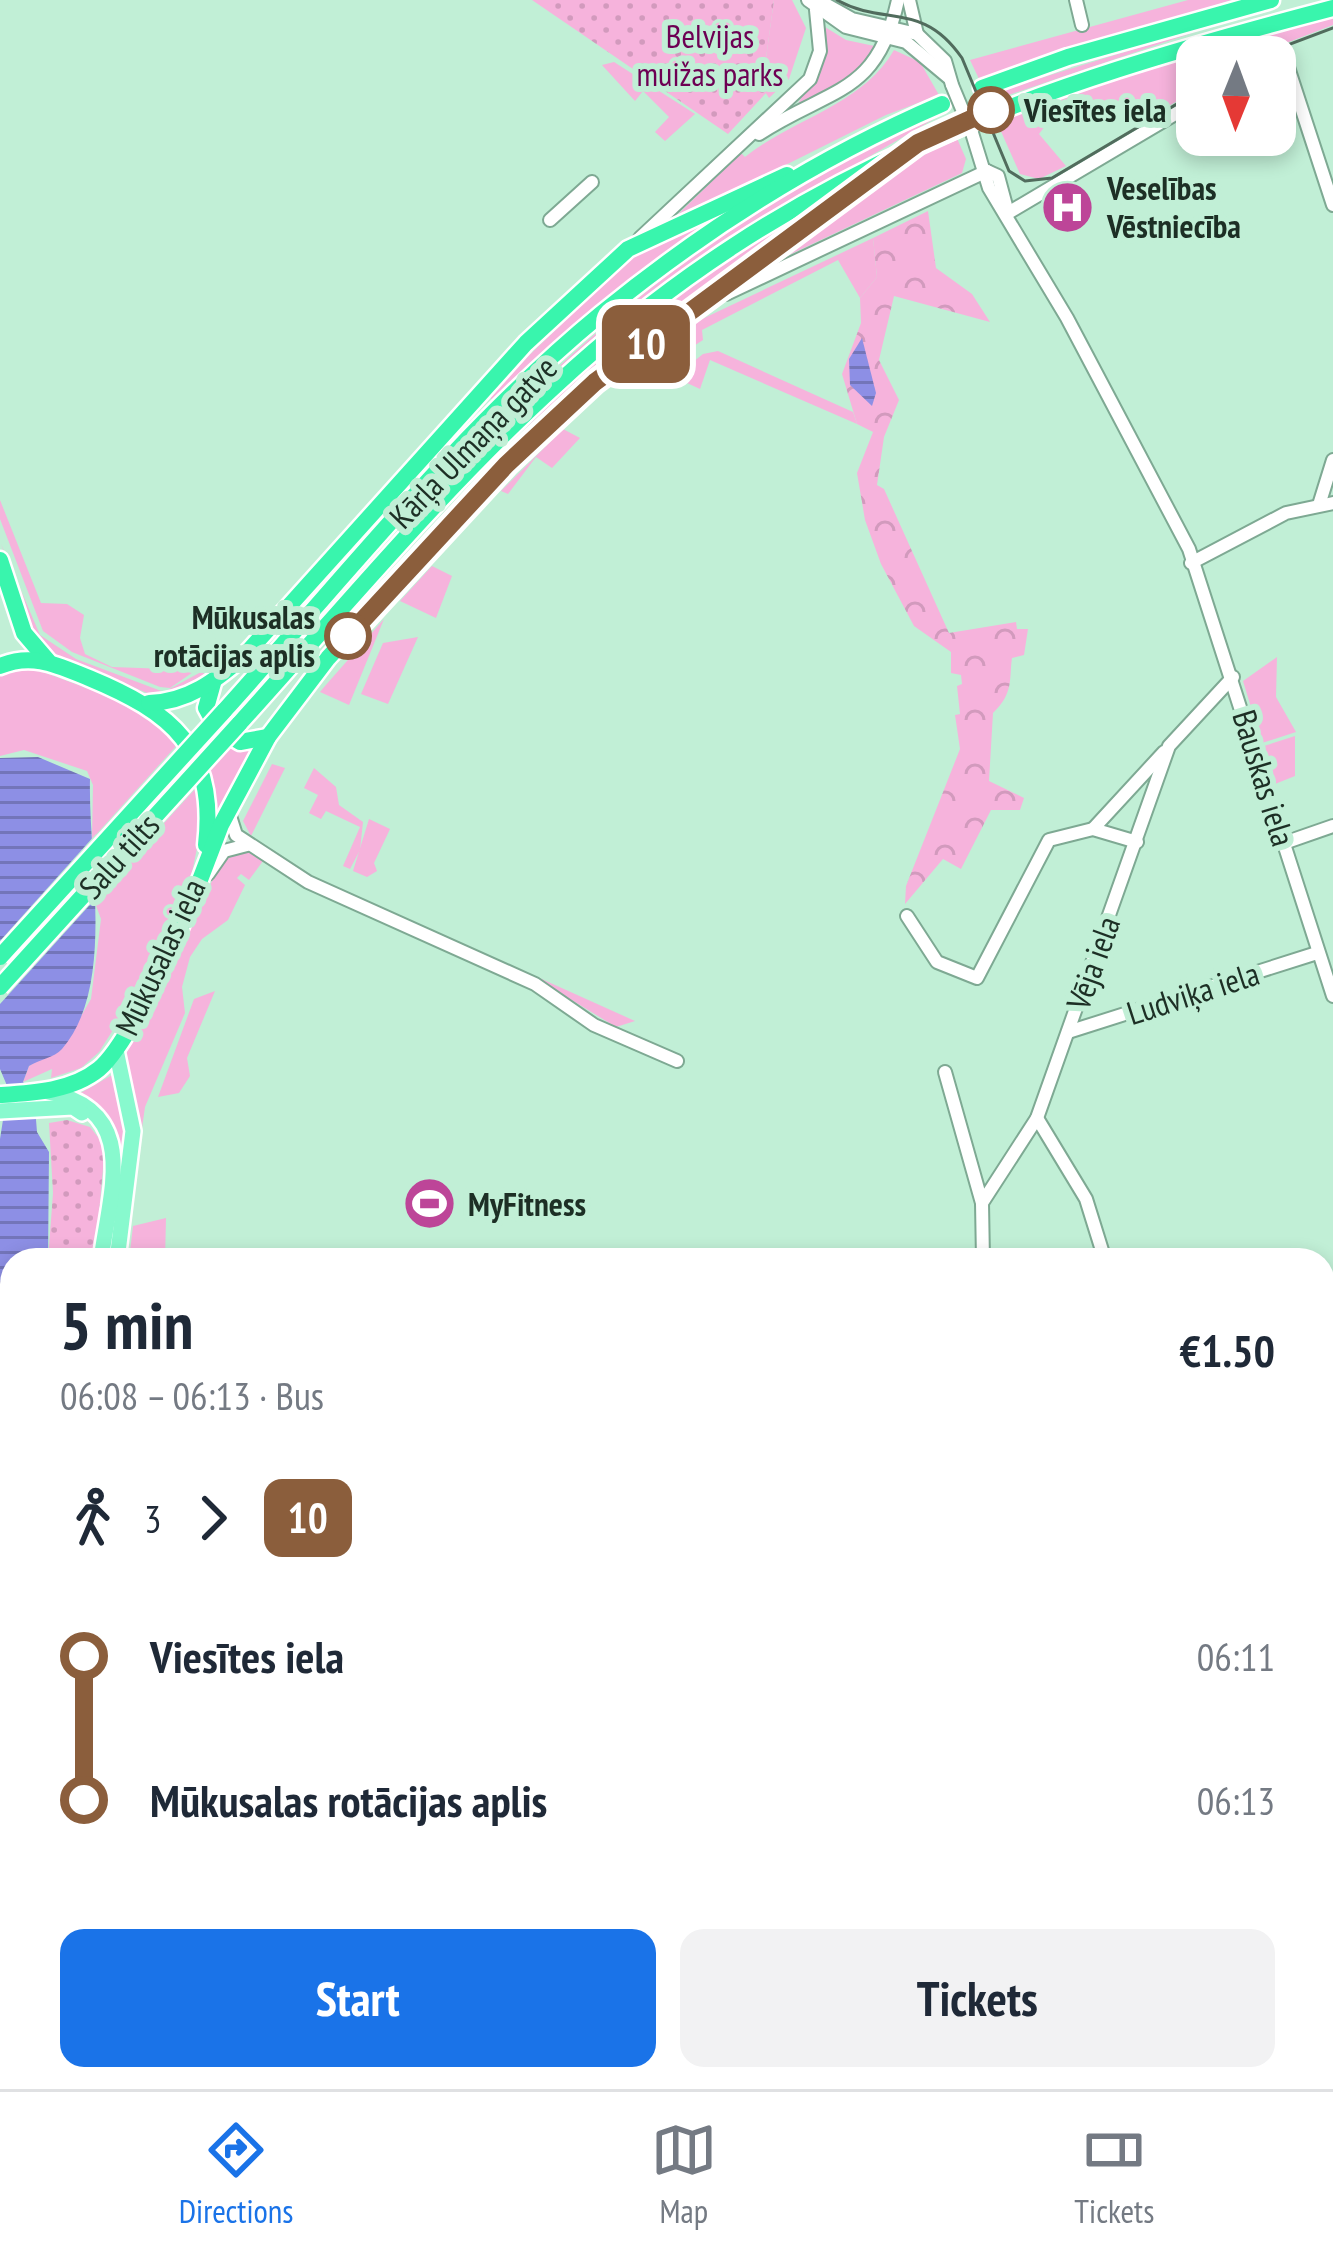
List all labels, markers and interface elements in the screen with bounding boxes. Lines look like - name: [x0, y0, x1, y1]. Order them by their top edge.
- park label: Belvijas muižas parks: [637, 14, 783, 95]
- north arrow: [1176, 36, 1296, 156]
- map controls: [1176, 36, 1296, 156]
- marker: Viesītes iela: [969, 88, 1013, 132]
- place label: Viesītes iela: [1023, 88, 1166, 131]
- place label: Veselības Vēstniecība: [1106, 166, 1241, 247]
- hospital icon: Veselības Vēstniecība: [1040, 179, 1096, 235]
- line badge: 10: [592, 305, 700, 383]
- text: 10: [626, 316, 666, 371]
- street label: Kārļa Ulmaņa gatve: [380, 346, 566, 537]
- place label: Mūkusalas rotācijas aplis: [154, 595, 315, 676]
- marker: Mūkusalas rotācijas aplis: [326, 614, 370, 658]
- street label: Bauskas iela: [1223, 705, 1306, 851]
- street label: Salu tilts: [69, 804, 168, 907]
- street label: Mūkusalas iela: [105, 872, 214, 1042]
- street label: Vēja iela: [1056, 910, 1129, 1016]
- street label: Ludviķa iela: [1121, 951, 1264, 1034]
- sports icon: MyFitness: [401, 1176, 457, 1232]
- place label: MyFitness: [468, 1182, 586, 1225]
- text: 5 min: [60, 1282, 193, 1367]
- text: €1.50: [1179, 1321, 1275, 1379]
- text: 06:08 – 06:13 · Bus: [60, 1370, 324, 1421]
- icon: walk: [60, 1485, 126, 1551]
- icon: forward: [180, 1485, 246, 1551]
- text: 10: [288, 1490, 328, 1545]
- text: 3: [144, 1493, 162, 1544]
- text: Viesītes iela: [150, 1627, 344, 1685]
- text: 06:11: [1197, 1631, 1275, 1682]
- text: Mūkusalas rotācijas aplis: [150, 1771, 547, 1829]
- text: 06:13: [1197, 1775, 1275, 1826]
- button: Start: [60, 1929, 656, 2067]
- button: Tickets: [680, 1929, 1275, 2067]
- tab: Directions: [179, 2117, 293, 2232]
- tab: Map: [651, 2117, 717, 2232]
- tab: Tickets: [1074, 2117, 1154, 2232]

